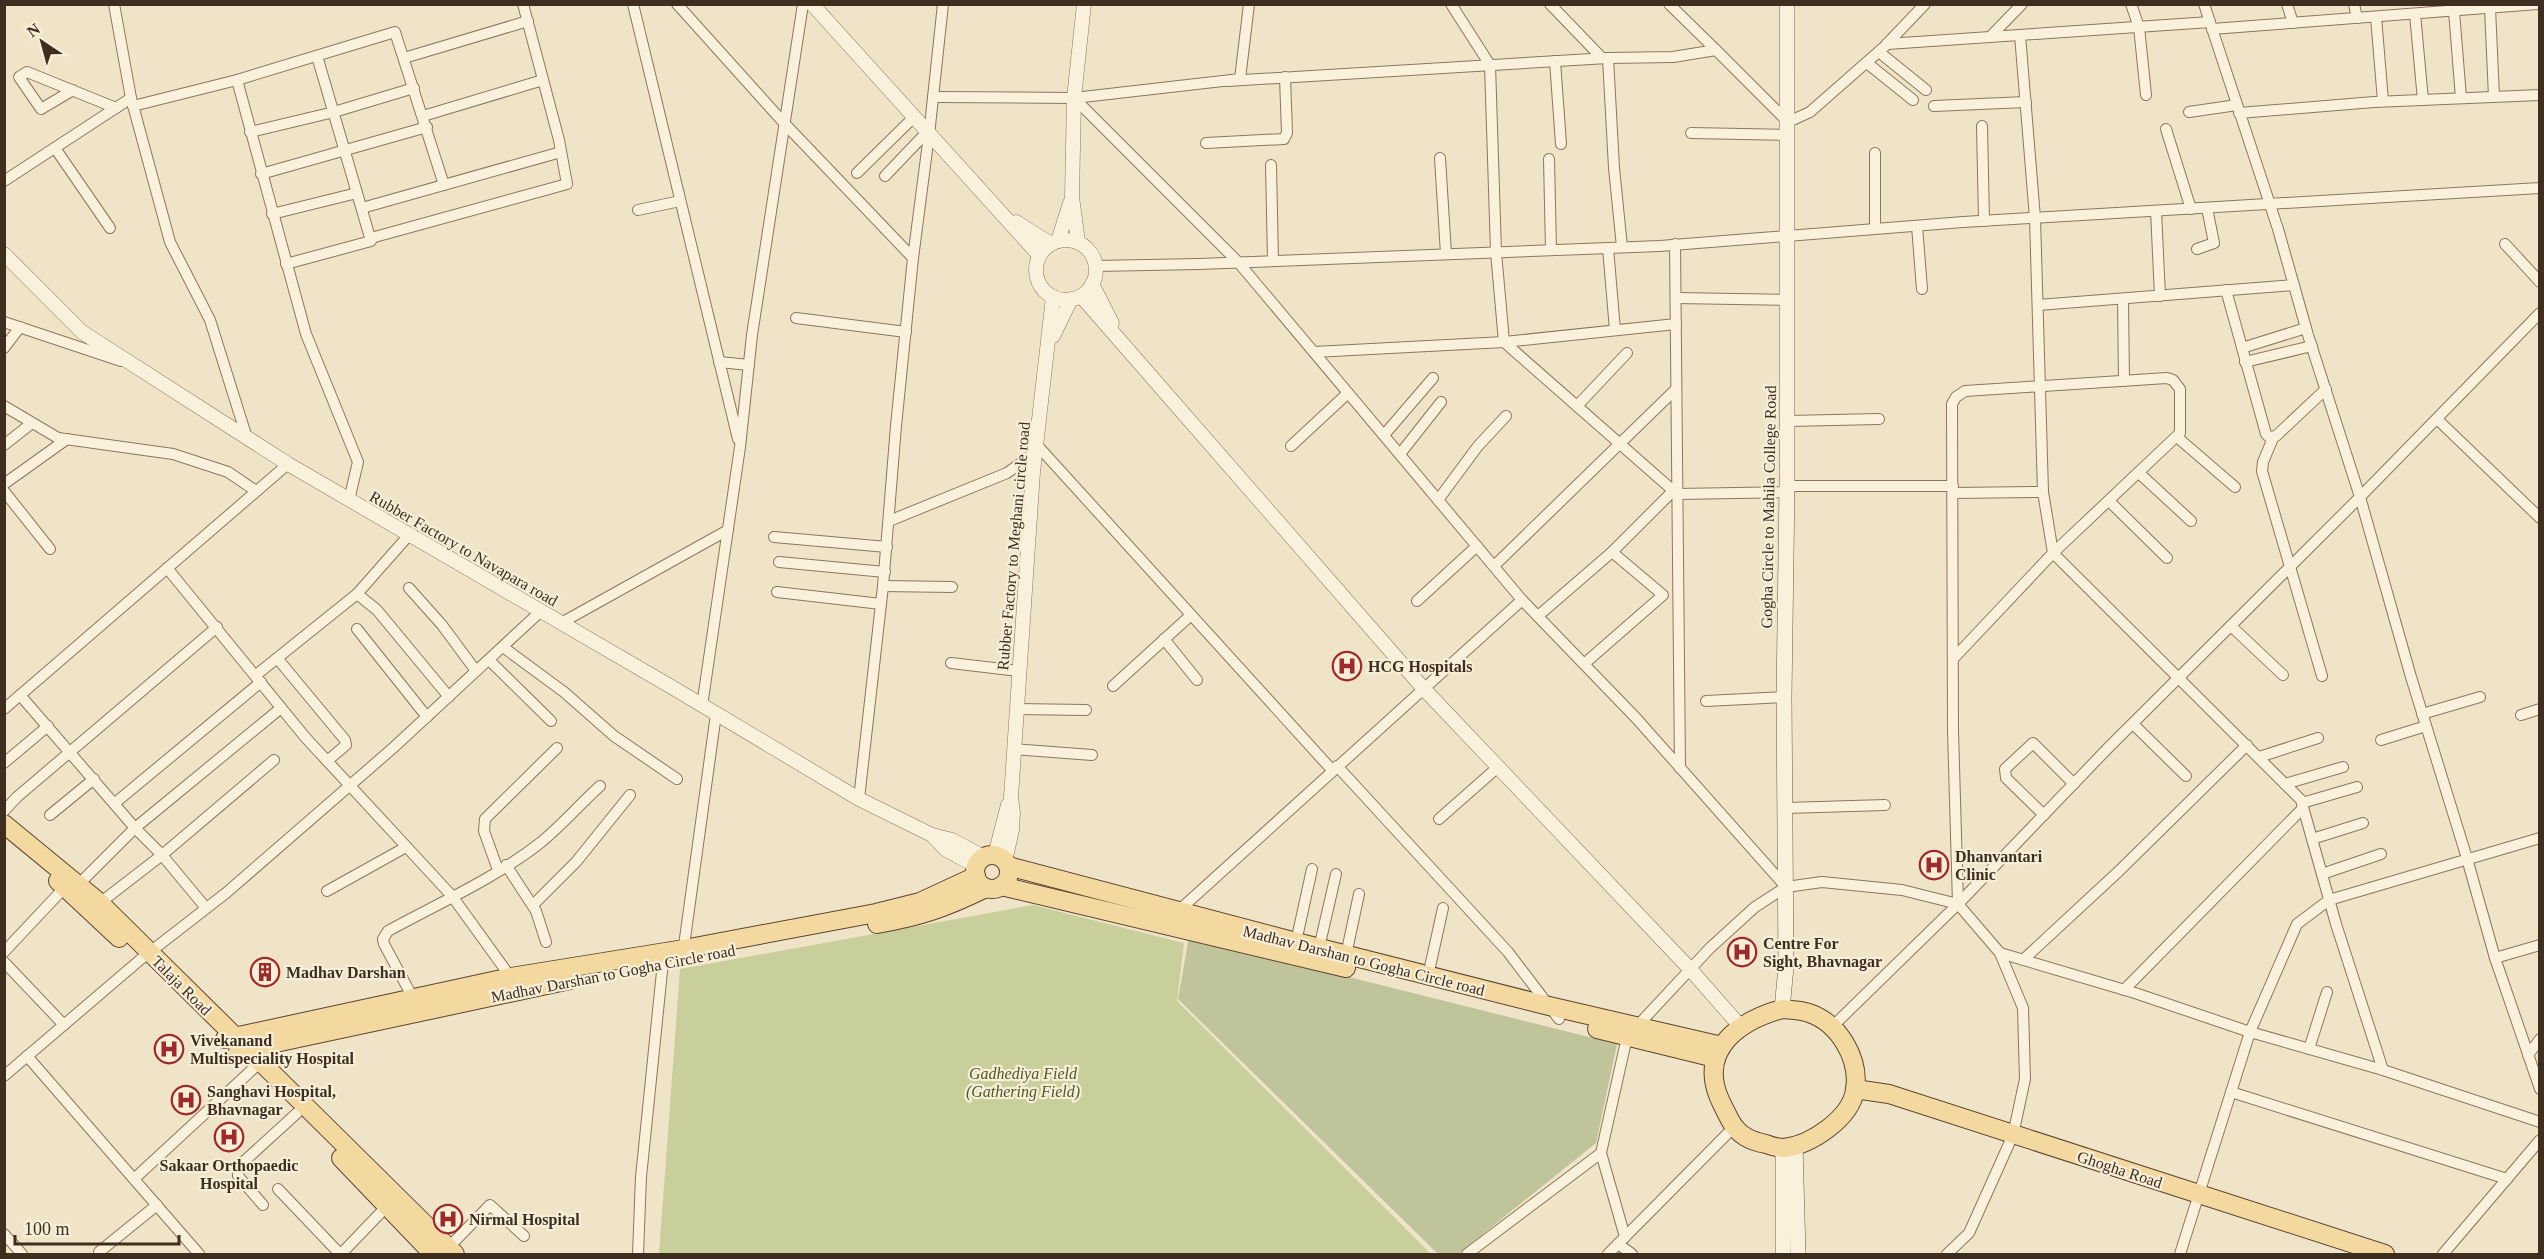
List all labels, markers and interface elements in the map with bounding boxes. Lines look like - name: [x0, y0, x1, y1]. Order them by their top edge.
- north arrow: [12, 12, 72, 72]
- text: N: [24, 20, 44, 41]
- street label: Gogha Circle to Mahila College Road: [1758, 385, 1780, 629]
- street label: Rubber Factory to Meghani circle road: [994, 421, 1034, 671]
- street label: Rubber Factory to Navapara road: [366, 488, 561, 610]
- hospital icon: HCG Hospitals: [1331, 650, 1363, 682]
- place label: HCG Hospitals: [1368, 658, 1472, 676]
- place label: Dhanvantari Clinic: [1955, 848, 2043, 883]
- hospital icon: Dhanvantari Clinic: [1918, 849, 1950, 881]
- street label: Madhav Darshan to Gogha Circle road: [1241, 922, 1486, 1000]
- place label: Centre For Sight, Bhavnagar: [1763, 935, 1882, 971]
- hospital icon: Centre For Sight, Bhavnagar: [1726, 936, 1758, 968]
- street label: Madhav Darshan to Gogha Circle road: [490, 941, 737, 1007]
- street label: Talaja Road: [148, 952, 215, 1019]
- building icon: Madhav Darshan: [249, 956, 281, 988]
- place label: Madhav Darshan: [286, 964, 406, 981]
- place label: Vivekanand Multispeciality Hospital: [190, 1032, 355, 1068]
- hospital icon: Vivekanand Multispeciality Hospital: [153, 1033, 185, 1065]
- park label: Gadhediya Field (Gathering Field): [966, 1065, 1080, 1101]
- place label: Sanghavi Hospital, Bhavnagar: [207, 1083, 336, 1119]
- hospital icon: Sanghavi Hospital, Bhavnagar: [170, 1084, 202, 1116]
- hospital icon: Sakaar Orthopaedic Hospital: [213, 1121, 245, 1153]
- street label: Ghogha Road: [2075, 1148, 2165, 1192]
- place label: Sakaar Orthopaedic Hospital: [160, 1157, 298, 1193]
- hospital icon: Nirmal Hospital: [432, 1203, 464, 1235]
- scale bar: [15, 1208, 178, 1246]
- place label: Nirmal Hospital: [469, 1211, 580, 1229]
- text: 100 m: [24, 1219, 70, 1239]

